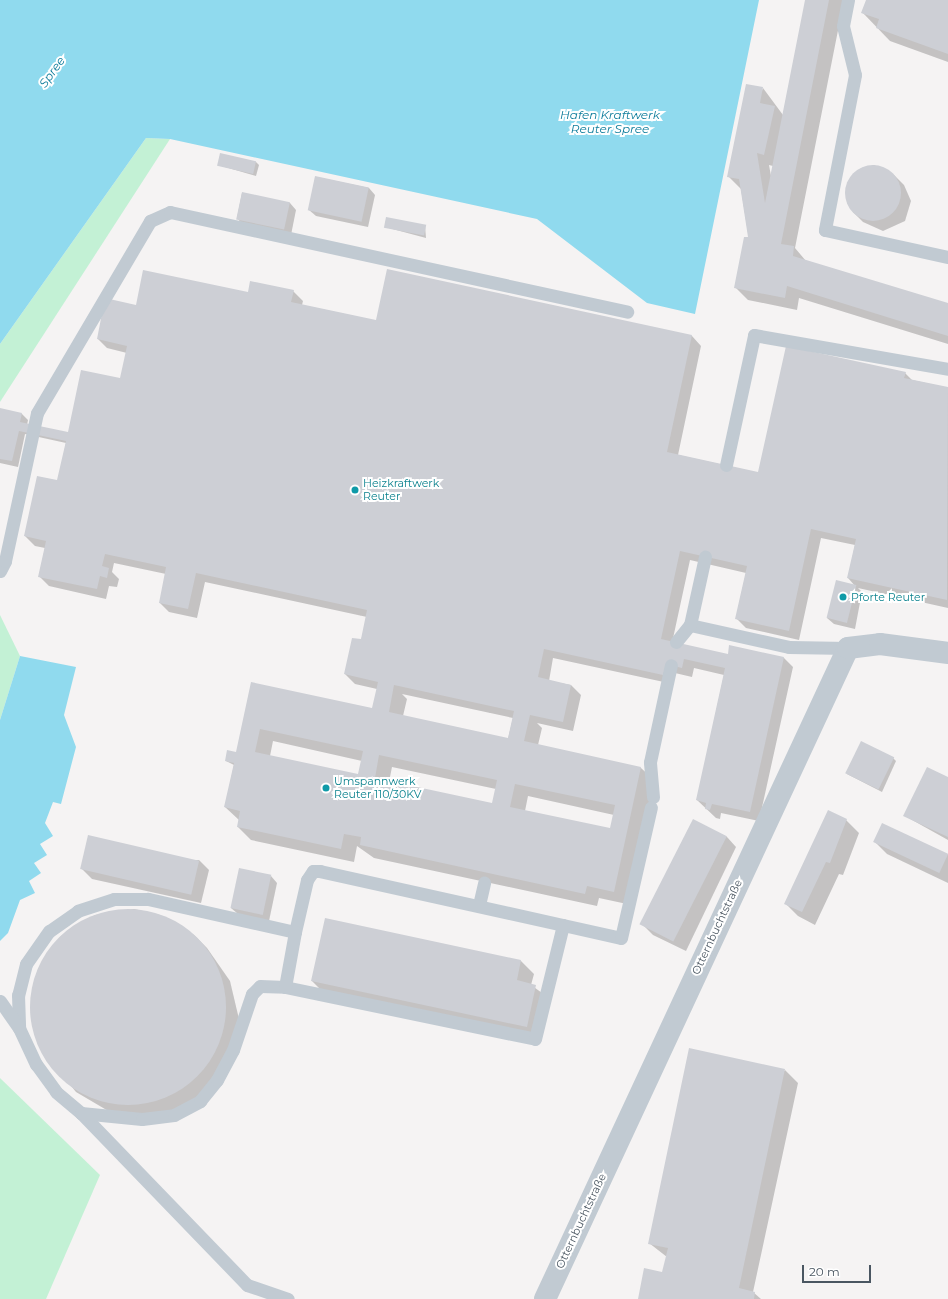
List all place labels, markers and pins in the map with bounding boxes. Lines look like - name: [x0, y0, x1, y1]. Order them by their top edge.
- place label: Heizkraftwerk Reuter: [363, 477, 439, 503]
- marker: Heizkraftwerk Reuter: [350, 485, 360, 495]
- place label: Pforte Reuter: [851, 590, 925, 604]
- marker: Pforte Reuter: [838, 592, 848, 602]
- place label: Umspannwerk Reuter 110/30KV: [334, 775, 421, 801]
- marker: Umspannwerk Reuter 110/30KV: [321, 783, 331, 793]

